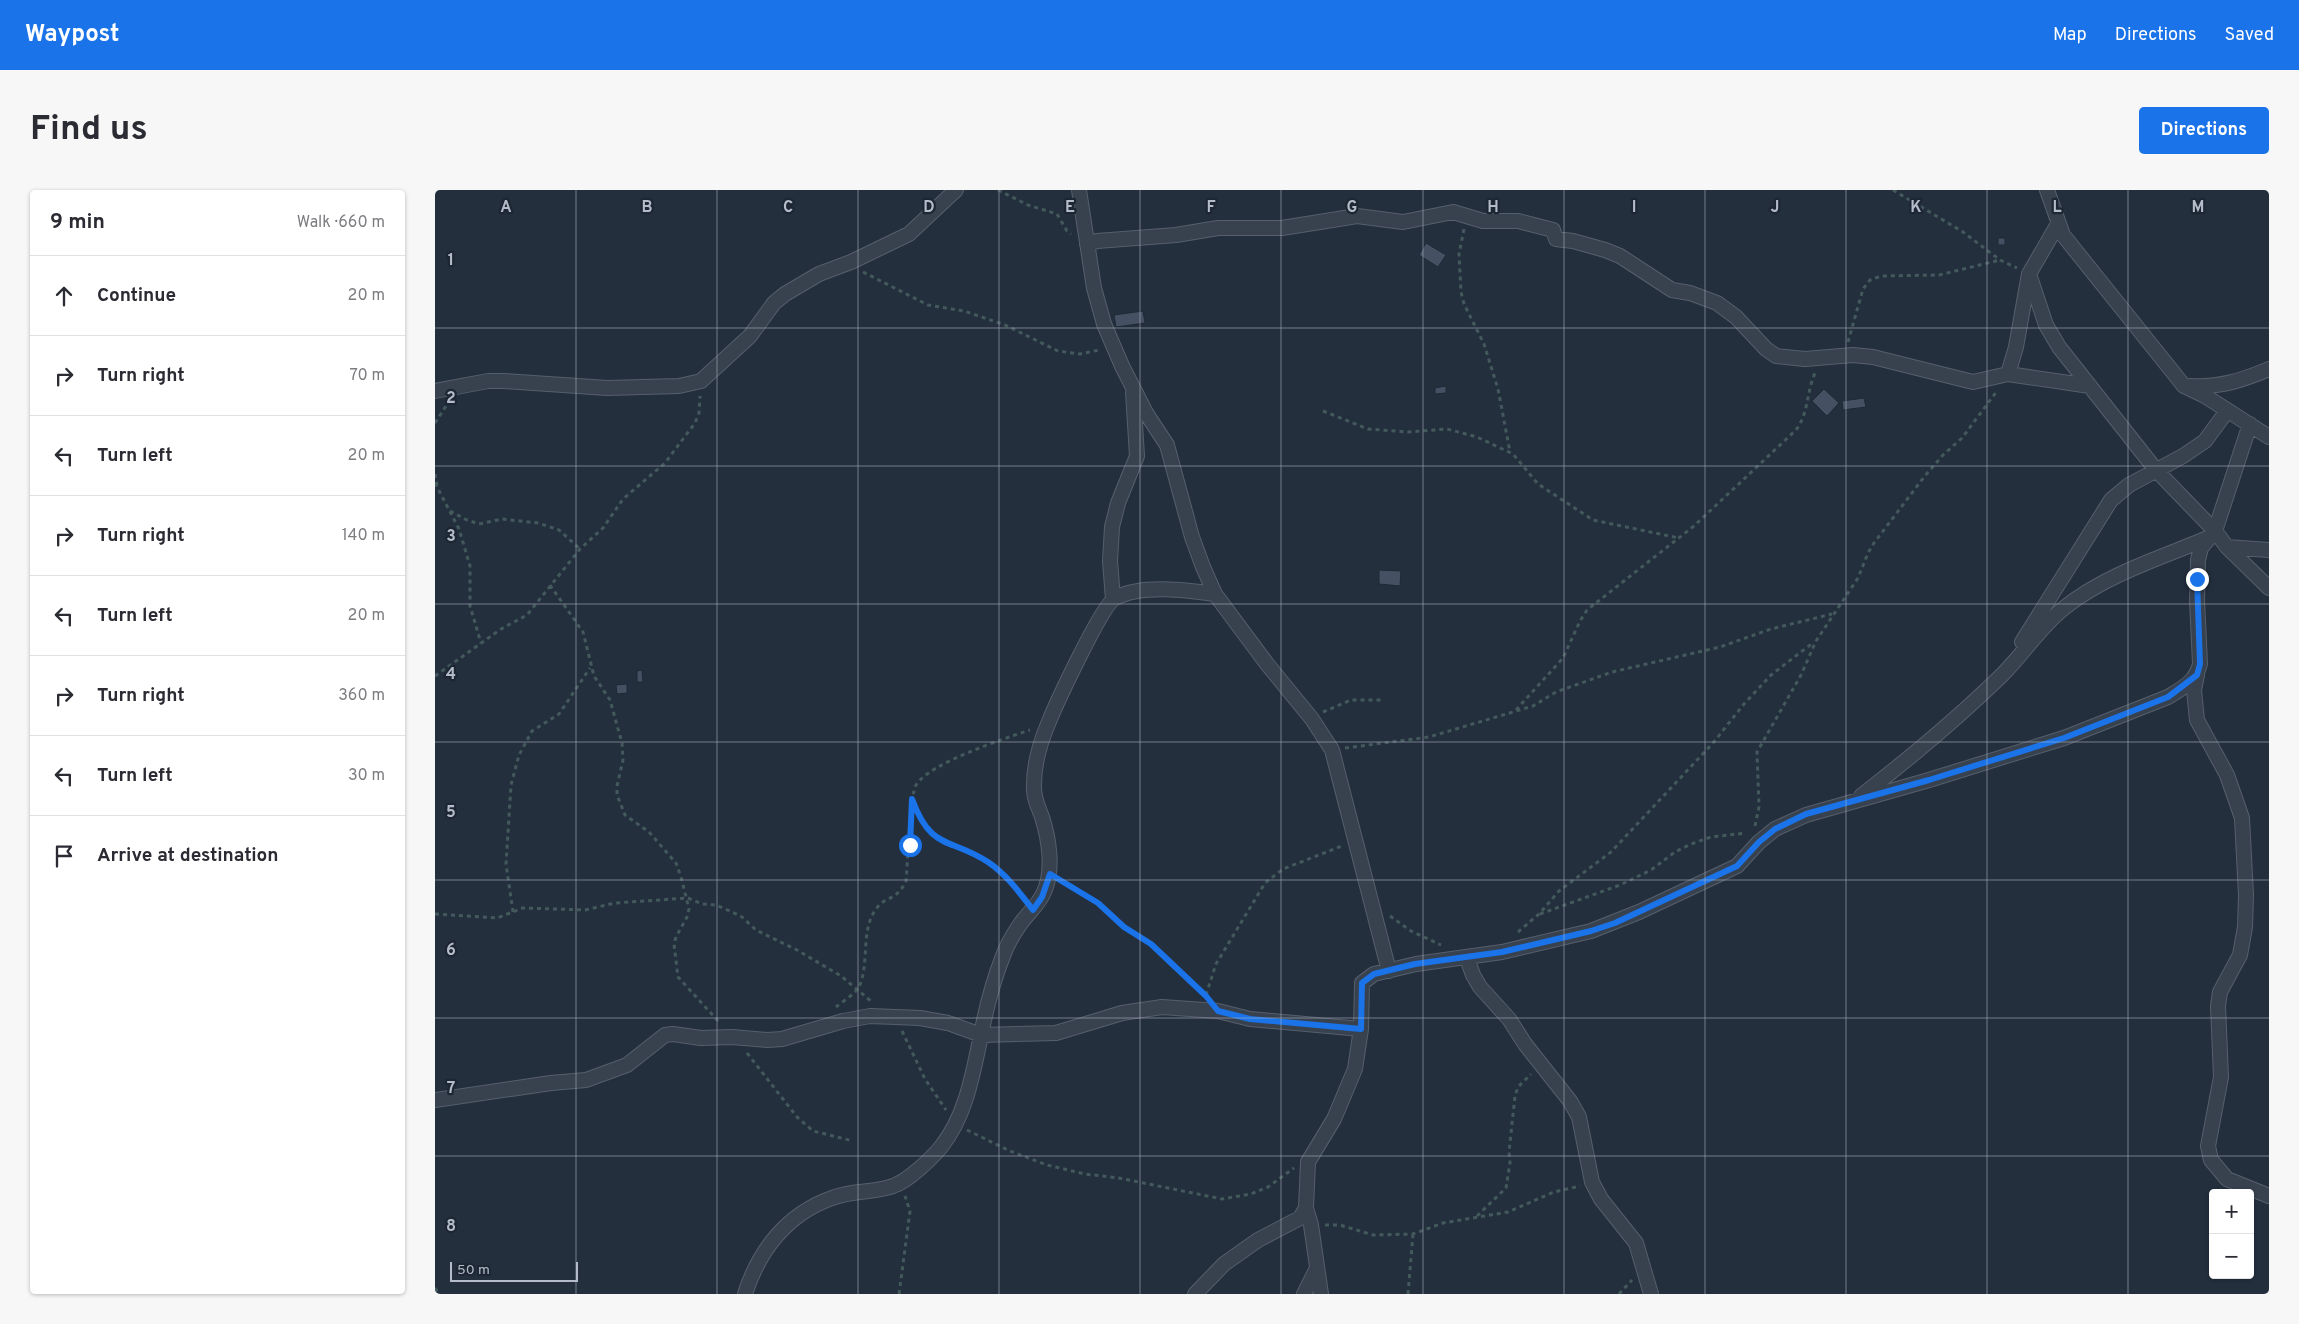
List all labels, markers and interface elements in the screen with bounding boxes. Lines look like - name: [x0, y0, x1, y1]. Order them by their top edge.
- text: Waypost: [25, 20, 119, 50]
- text: Map: [2053, 24, 2087, 47]
- text: Directions: [2115, 24, 2197, 47]
- text: Saved: [2225, 24, 2274, 47]
- button: Directions: [2139, 107, 2269, 154]
- text: Find us: [30, 108, 148, 152]
- text: A: [500, 198, 512, 218]
- text: B: [641, 198, 653, 218]
- text: C: [783, 198, 793, 218]
- text: D: [923, 198, 935, 218]
- text: E: [1065, 198, 1075, 218]
- text: F: [1206, 198, 1216, 218]
- text: G: [1347, 198, 1357, 218]
- text: H: [1487, 198, 1499, 218]
- text: I: [1632, 198, 1636, 218]
- text: J: [1771, 198, 1779, 218]
- text: K: [1910, 198, 1922, 218]
- text: L: [2052, 198, 2062, 218]
- text: M: [2192, 198, 2204, 218]
- text: 9 min: [50, 209, 105, 236]
- text: Walk · 660 m: [297, 213, 385, 233]
- text: 1: [448, 251, 454, 271]
- icon: ahead: [50, 282, 78, 310]
- text: Continue: [97, 284, 176, 308]
- text: 20 m: [348, 286, 385, 306]
- icon: right: [50, 362, 78, 390]
- text: Turn right: [97, 364, 185, 388]
- text: 70 m: [350, 366, 385, 386]
- text: 2: [446, 389, 456, 409]
- icon: left: [50, 442, 78, 470]
- text: Turn left: [97, 444, 173, 468]
- text: 20 m: [348, 446, 385, 466]
- icon: right: [50, 522, 78, 550]
- text: Turn right: [97, 524, 185, 548]
- text: 140 m: [342, 526, 385, 546]
- text: 3: [446, 527, 456, 547]
- route end: [2186, 568, 2209, 591]
- icon: left: [50, 602, 78, 630]
- text: Turn left: [97, 604, 173, 628]
- text: 20 m: [348, 606, 385, 626]
- text: 4: [446, 665, 456, 685]
- icon: right: [50, 682, 78, 710]
- text: Turn right: [97, 684, 185, 708]
- text: 360 m: [338, 686, 385, 706]
- icon: left: [50, 762, 78, 790]
- text: Turn left: [97, 764, 173, 788]
- text: 30 m: [348, 766, 385, 786]
- text: 5: [446, 803, 456, 823]
- route start: [899, 834, 922, 857]
- icon: arrive: [50, 842, 78, 870]
- text: Arrive at destination: [97, 844, 278, 868]
- text: 6: [446, 941, 456, 961]
- text: 7: [447, 1079, 455, 1099]
- map controls: [2209, 1189, 2254, 1279]
- button: +: [2209, 1189, 2254, 1234]
- text: 8: [446, 1217, 456, 1237]
- button: −: [2209, 1234, 2254, 1279]
- scale bar: [450, 1259, 577, 1282]
- text: 50 m: [457, 1262, 490, 1279]

